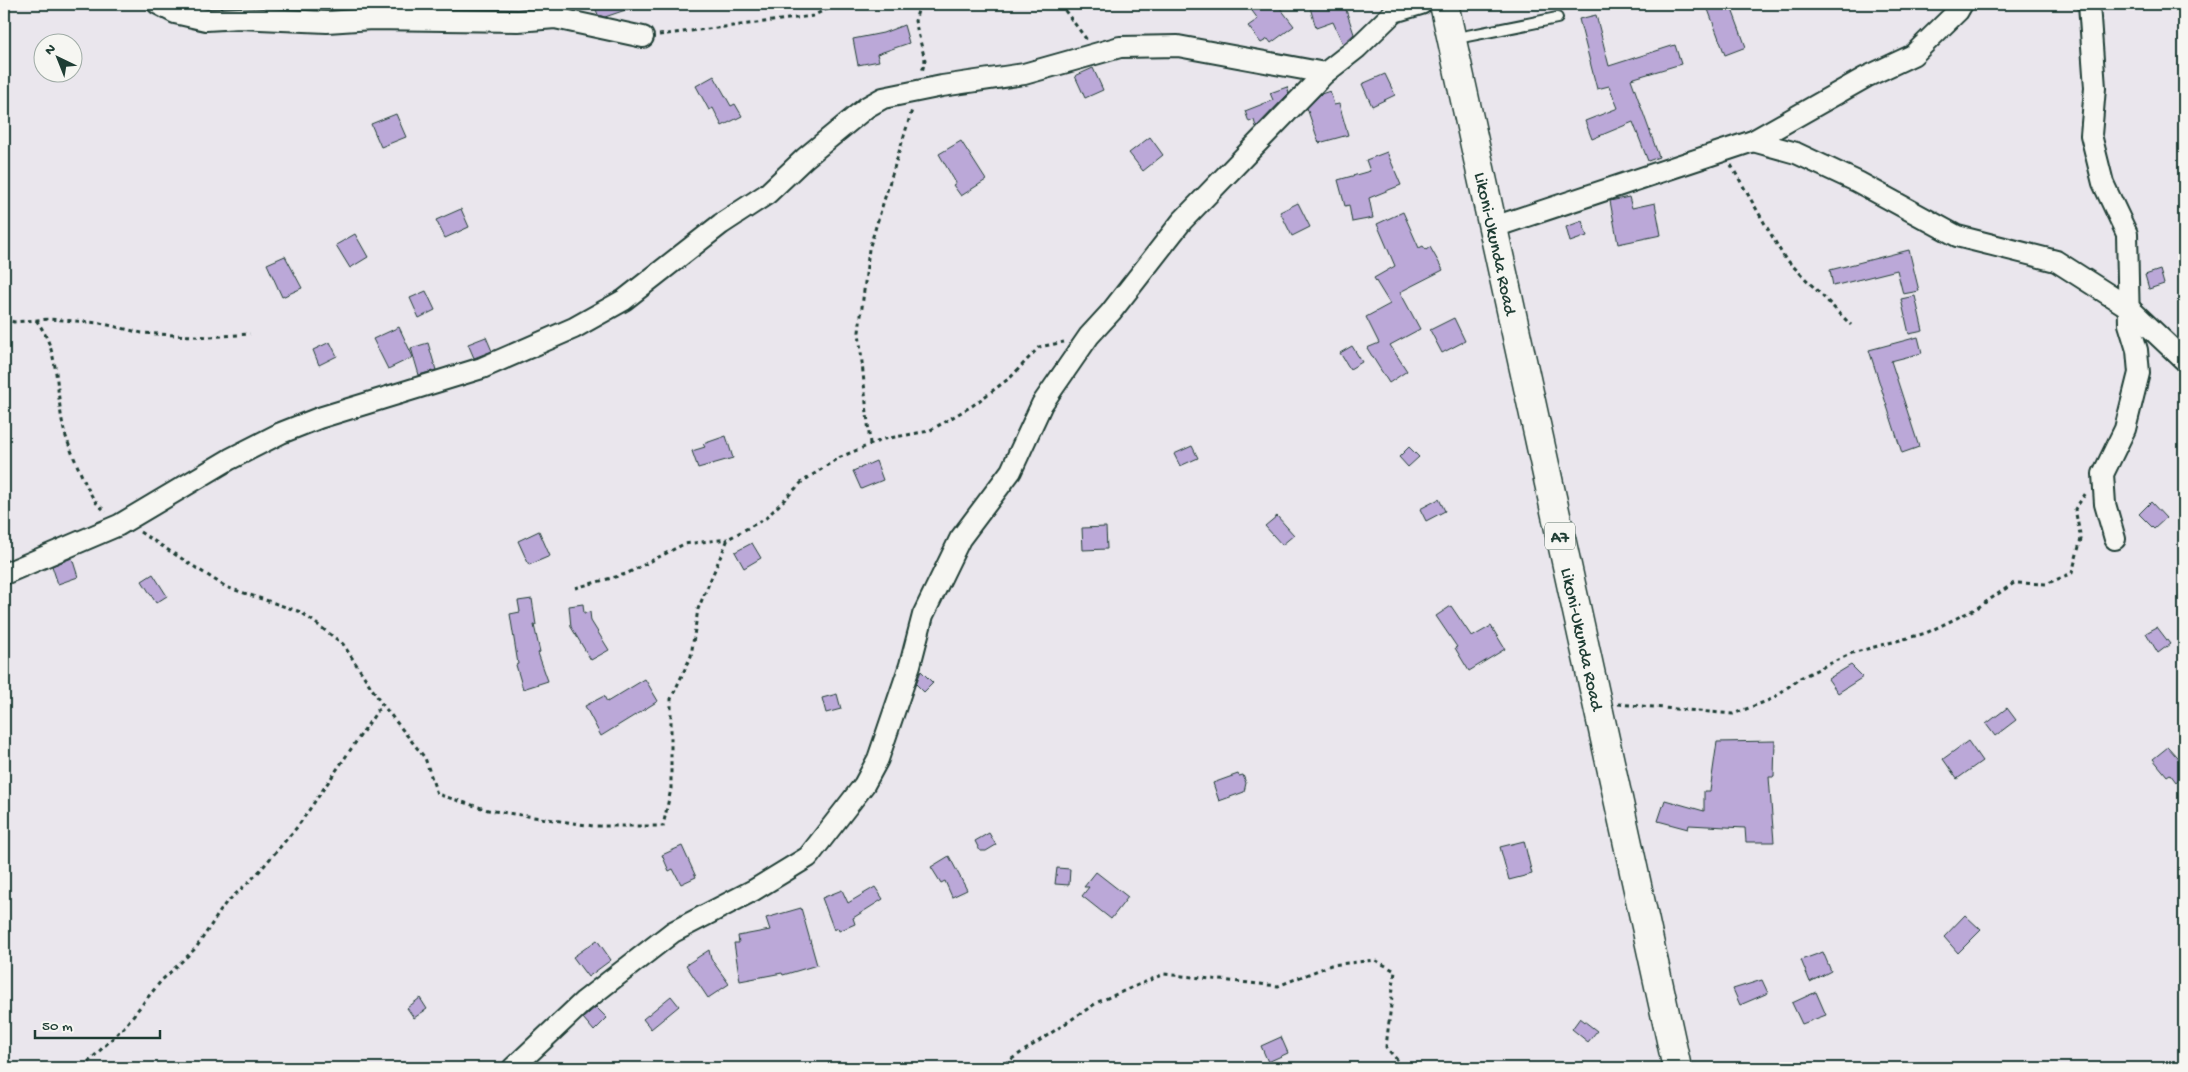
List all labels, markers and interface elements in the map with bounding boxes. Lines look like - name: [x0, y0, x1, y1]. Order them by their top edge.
- north arrow: [32, 32, 82, 82]
- text: N: [42, 41, 60, 60]
- street label: Likoni-Ukunda Road: [1468, 171, 1520, 319]
- road number: A7: [1545, 522, 1575, 550]
- street label: Likoni-Ukunda Road: [1555, 566, 1607, 714]
- scale bar: [35, 1007, 160, 1039]
- text: 50 m: [42, 1018, 73, 1036]

